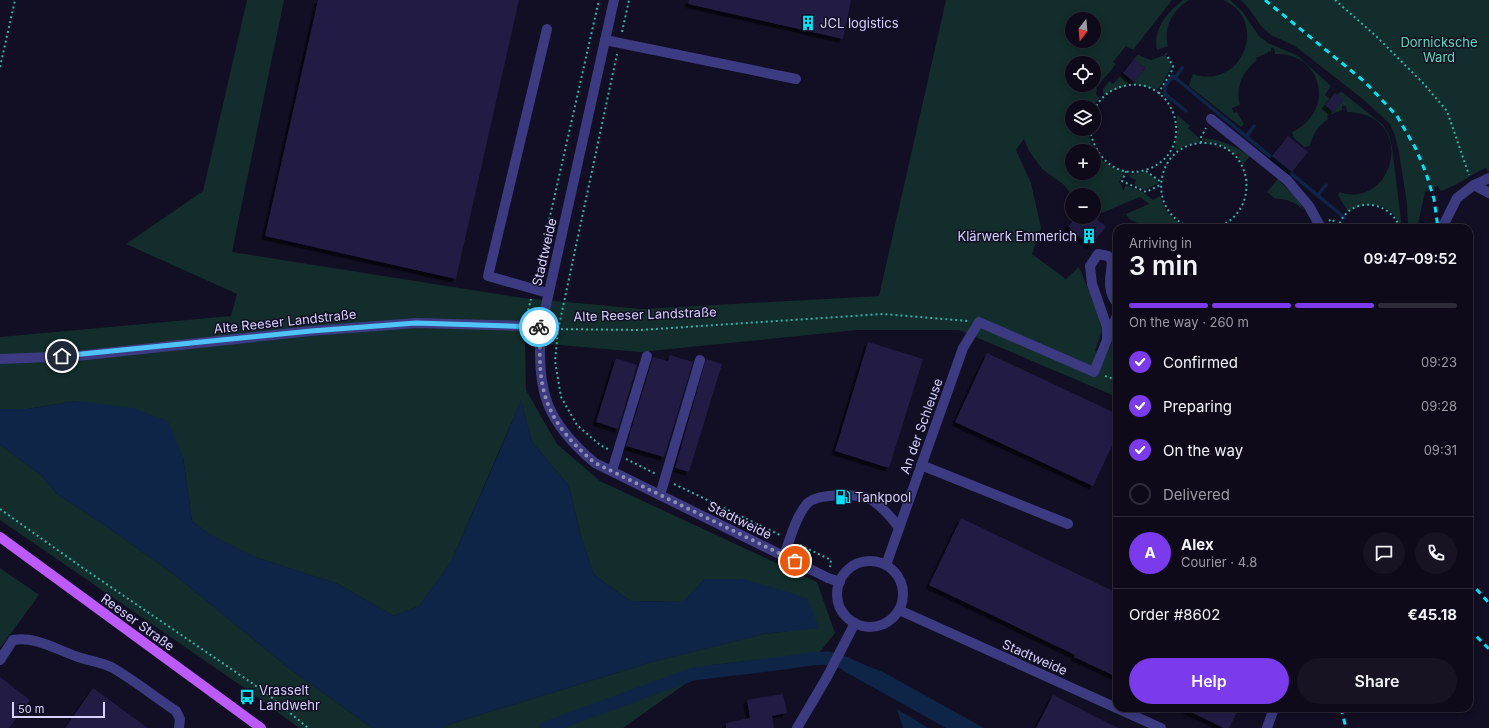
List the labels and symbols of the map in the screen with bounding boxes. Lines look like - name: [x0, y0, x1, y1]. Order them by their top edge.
- north arrow: [1065, 12, 1101, 48]
- building icon: JCL logistics: [799, 14, 817, 32]
- place label: JCL logistics: [820, 15, 899, 31]
- park label: Dornicksche Ward: [1400, 34, 1478, 65]
- street label: Stadtweide: [528, 216, 560, 288]
- building icon: Klärwerk Emmerich: [1080, 227, 1098, 245]
- place label: Klärwerk Emmerich: [957, 228, 1077, 244]
- street label: Alte Reeser Landstraße: [573, 304, 717, 324]
- street label: Alte Reeser Landstraße: [213, 306, 357, 336]
- courier: [519, 307, 559, 347]
- pin: [45, 339, 79, 373]
- street label: An der Schleuse: [896, 376, 946, 476]
- fuel station icon: Tankpool: [834, 488, 852, 506]
- place label: Tankpool: [855, 489, 911, 505]
- street label: Stadtweide: [705, 498, 775, 542]
- pin: [778, 544, 812, 578]
- street label: Reeser Straße: [98, 590, 178, 654]
- street label: Stadtweide: [1000, 636, 1070, 678]
- place label: Vrasselt Landwehr: [259, 682, 320, 713]
- bus stop icon: Vrasselt Landwehr: [238, 688, 256, 706]
- scale bar: [12, 700, 105, 719]

